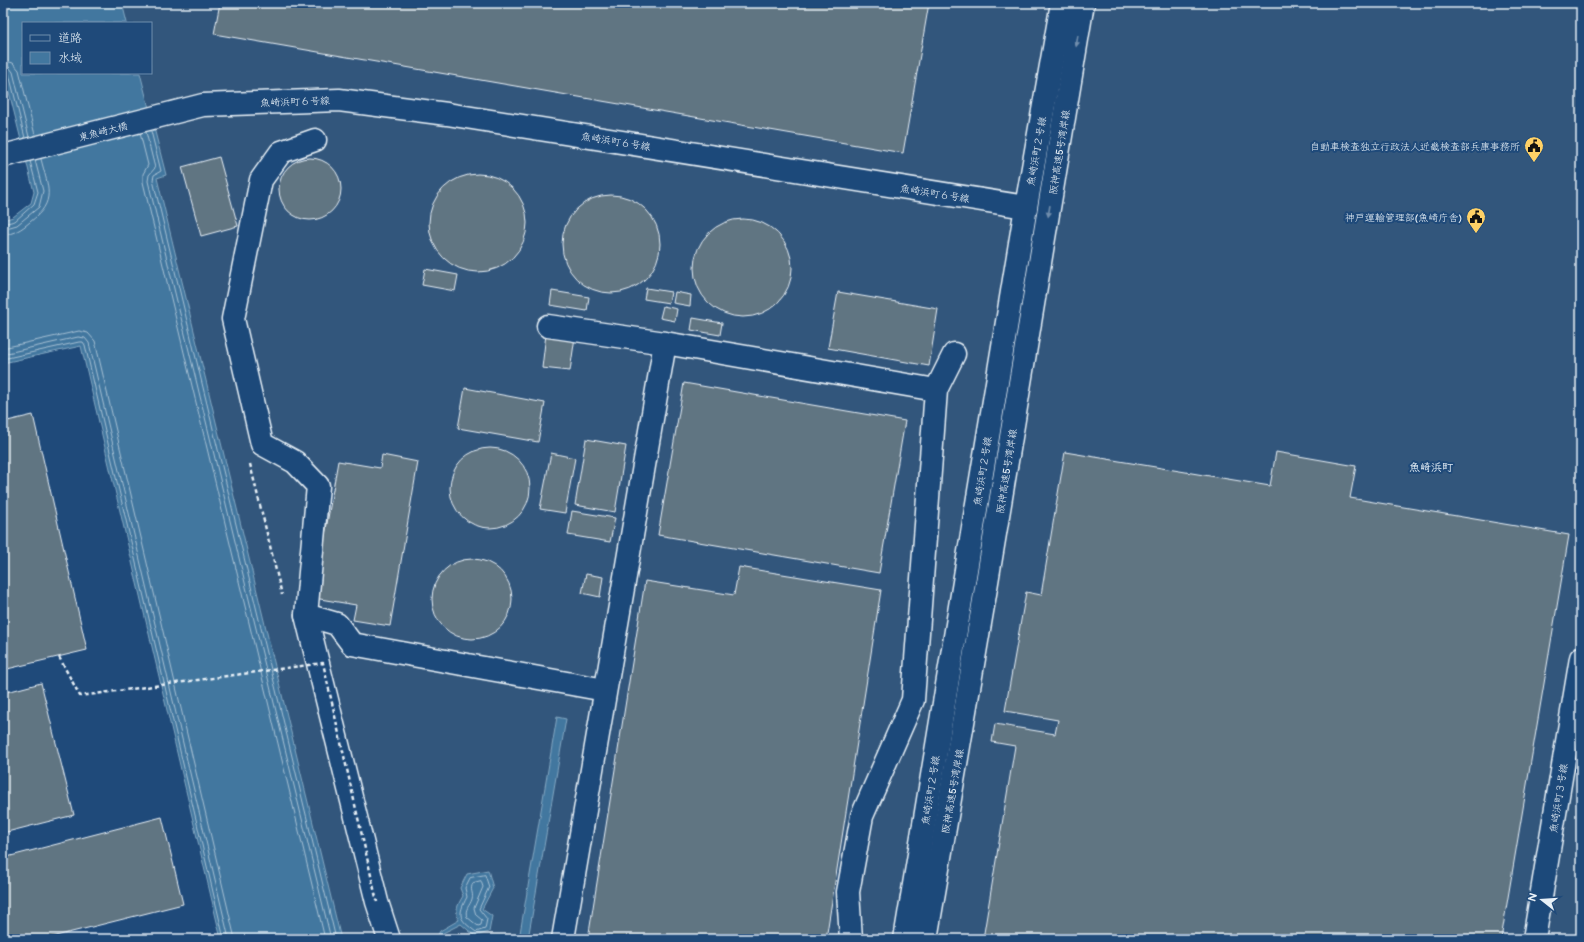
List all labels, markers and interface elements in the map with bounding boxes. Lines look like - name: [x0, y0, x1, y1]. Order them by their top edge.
- legend: [22, 22, 152, 74]
- text: 道路: [58, 31, 82, 46]
- one-way arrow: [1074, 35, 1080, 48]
- text: 水域: [58, 51, 82, 66]
- street label: 魚崎浜町６号線: [260, 95, 330, 109]
- street label: 阪神高速5号湾岸線: [1047, 109, 1073, 195]
- street label: 魚崎浜町２号線: [1025, 116, 1049, 187]
- street label: 東魚崎大橋: [78, 120, 129, 144]
- street label: 魚崎浜町６号線: [580, 131, 651, 153]
- public building icon: 自動車検査独立行政法人近畿検査部兵庫事務所: [1523, 135, 1545, 163]
- place label: 自動車検査独立行政法人近畿検査部兵庫事務所: [1310, 141, 1520, 153]
- street label: 魚崎浜町６号線: [899, 183, 970, 205]
- one-way arrow: [1046, 205, 1052, 217]
- public building icon: 神戸運輸管理部(魚崎庁舎): [1465, 206, 1487, 234]
- place label: 神戸運輸管理部(魚崎庁舎): [1345, 212, 1462, 224]
- street label: 阪神高速5号湾岸線: [994, 428, 1020, 514]
- street label: 魚崎浜町２号線: [972, 436, 994, 507]
- district label: 魚崎浜町: [1409, 461, 1454, 474]
- street label: 阪神高速5号湾岸線: [940, 748, 966, 834]
- street label: 魚崎浜町２号線: [920, 755, 942, 826]
- street label: 魚崎浜町３号線: [1548, 763, 1570, 834]
- north arrow: [1522, 880, 1562, 920]
- text: N: [1525, 891, 1540, 903]

